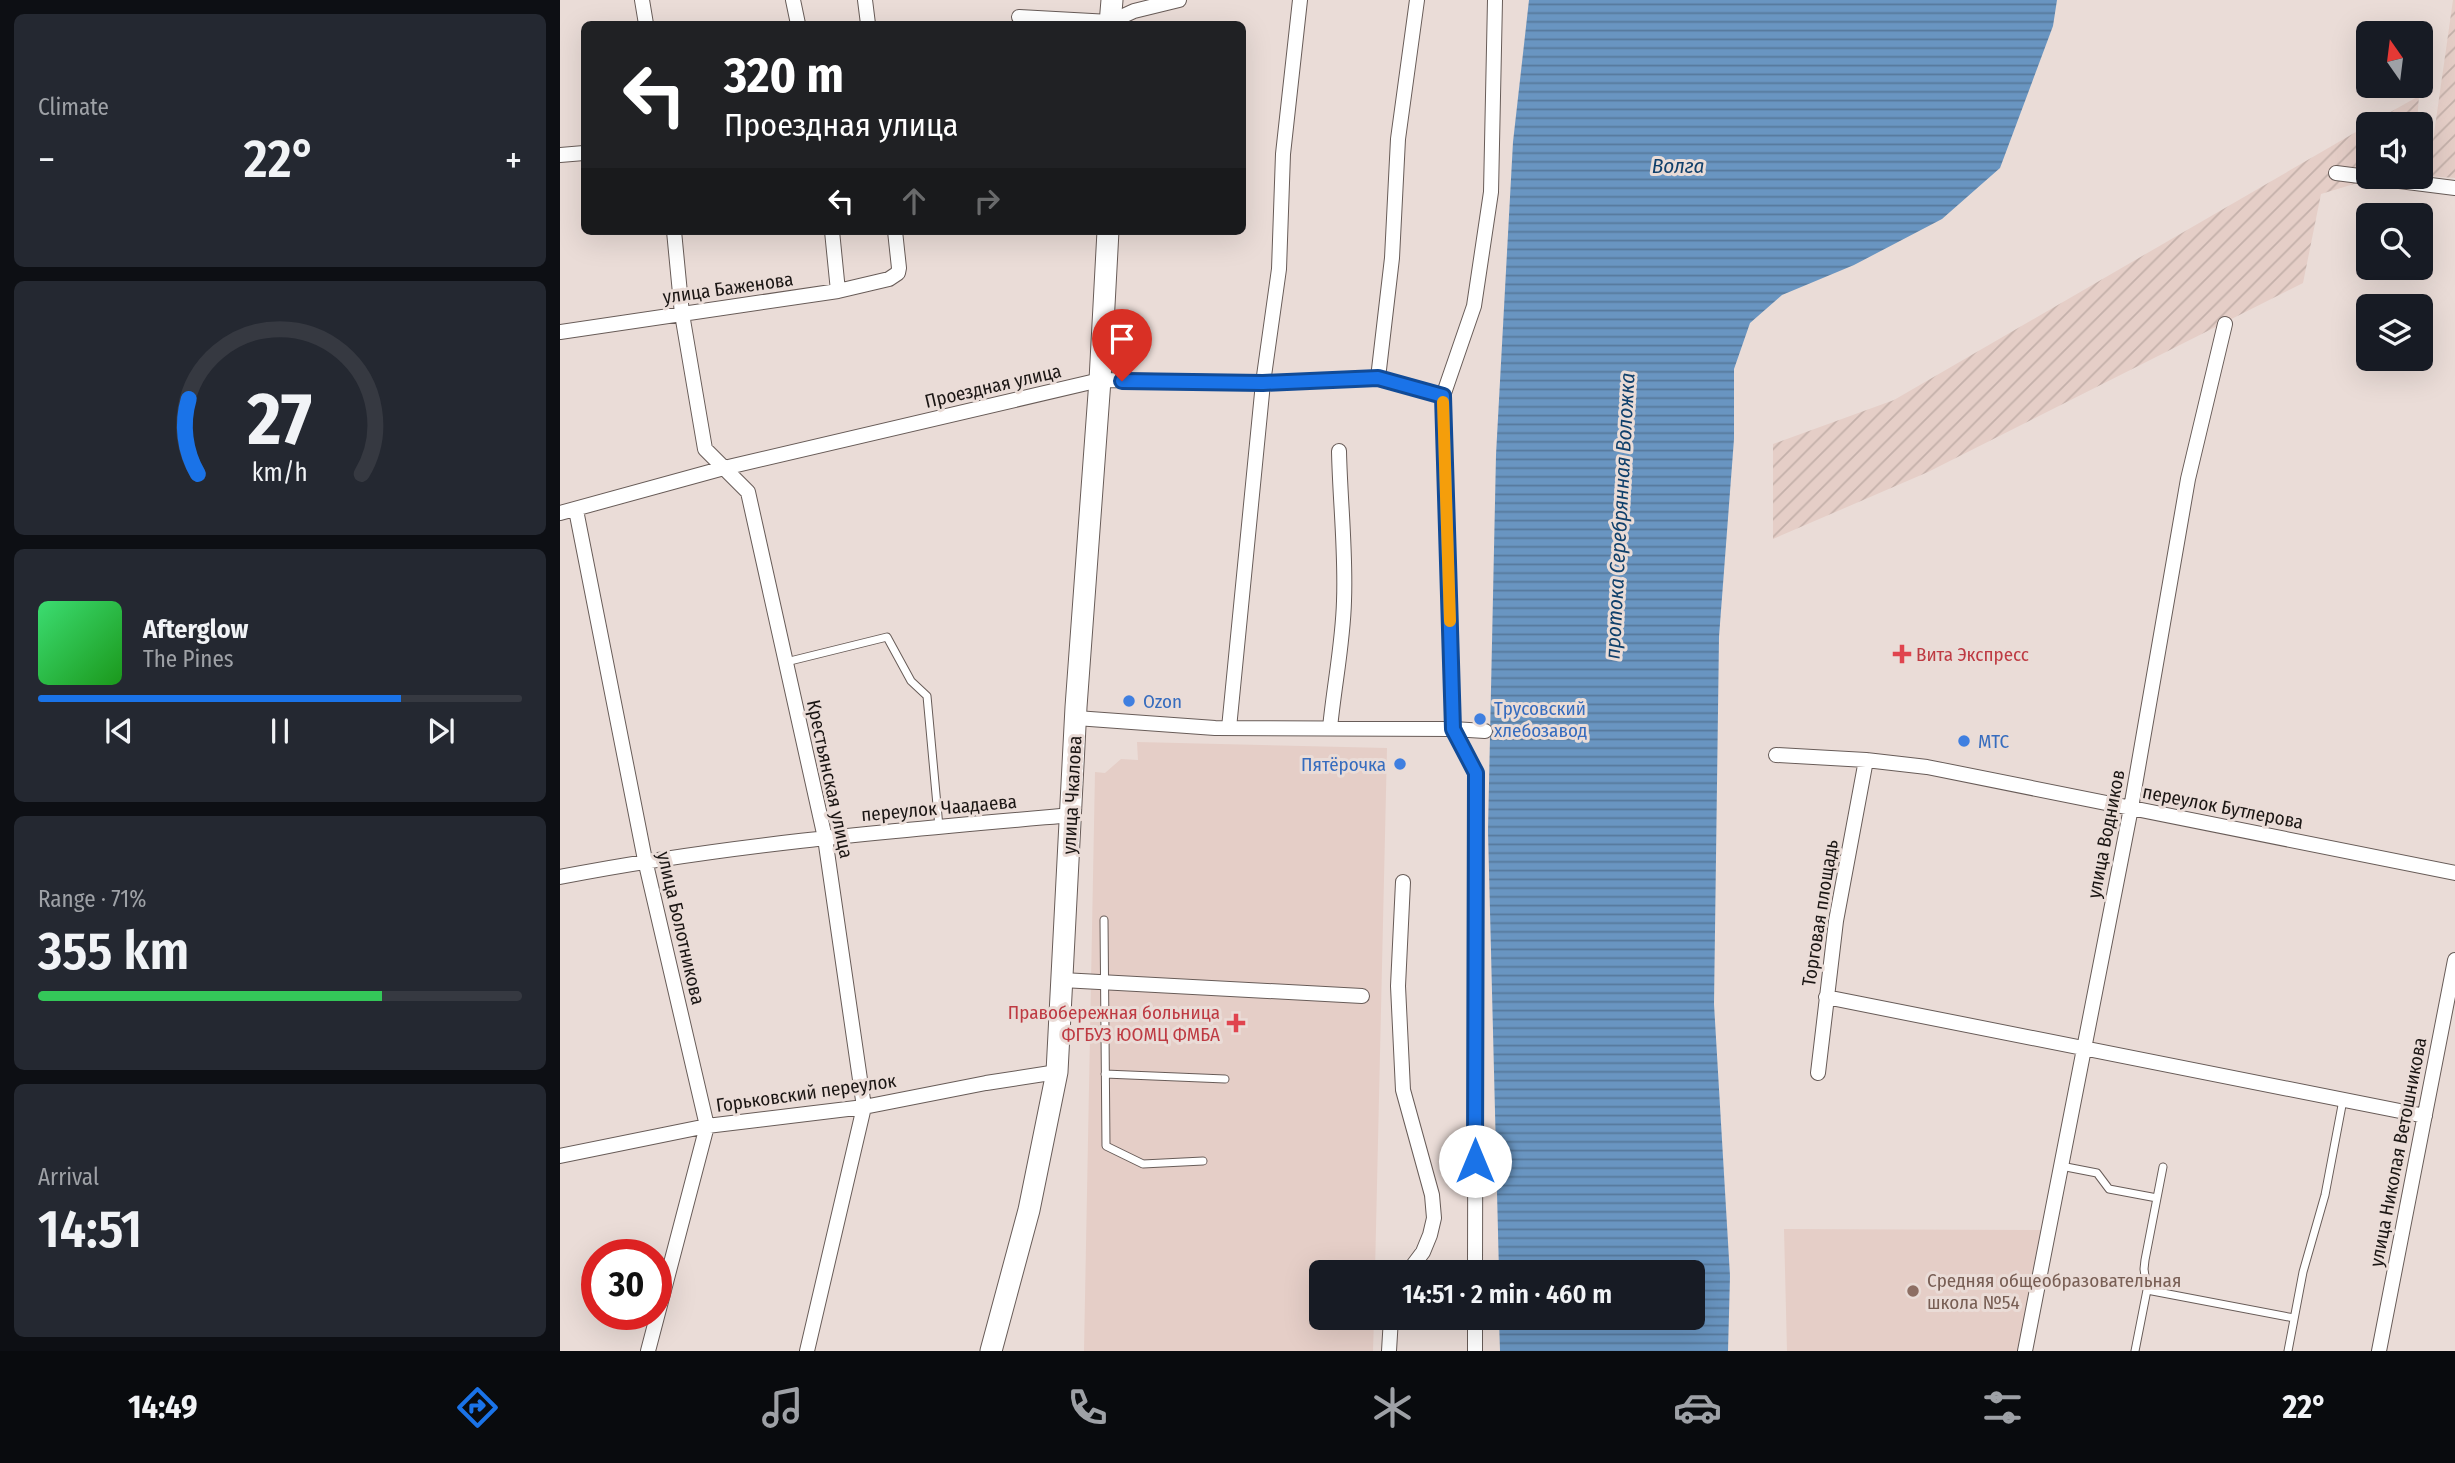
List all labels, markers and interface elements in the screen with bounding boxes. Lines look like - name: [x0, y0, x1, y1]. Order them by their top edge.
- north arrow: [2356, 21, 2432, 98]
- map controls: [2356, 21, 2433, 371]
- text: 320 m: [724, 46, 844, 105]
- icon: left: [609, 49, 700, 140]
- text: Climate: [38, 93, 109, 121]
- text: Проездная улица: [724, 106, 959, 144]
- button: sound: [2356, 112, 2433, 189]
- text: 22°: [244, 128, 316, 191]
- text: −: [38, 137, 55, 183]
- text: +: [505, 137, 522, 183]
- water label: Волга: [1652, 153, 1704, 179]
- icon: left: [822, 182, 860, 220]
- icon: ahead: [895, 182, 933, 220]
- icon: right: [968, 182, 1006, 220]
- button: search: [2356, 203, 2433, 280]
- street label: улица Баженова: [661, 267, 795, 309]
- button: layers: [2356, 294, 2433, 371]
- pin: [1092, 309, 1152, 381]
- icon: arrive: [1103, 320, 1141, 358]
- street label: Проездная улица: [923, 359, 1063, 413]
- water label: протока Серебрянная Воложка: [1600, 372, 1640, 660]
- text: 27: [247, 377, 312, 464]
- text: km/h: [252, 458, 308, 488]
- text: Afterglow: [143, 614, 248, 645]
- place label: Вита Экспресс: [1916, 643, 2029, 666]
- text: The Pines: [143, 645, 234, 673]
- marker: Вита Экспресс: [1894, 646, 1910, 662]
- place label: Ozon: [1143, 690, 1182, 713]
- marker: Ozon: [1121, 693, 1137, 709]
- place label: Трусовский хлебозавод: [1494, 697, 1587, 742]
- street label: Крестьянская улица: [802, 698, 858, 860]
- marker: Трусовский хлебозавод: [1472, 711, 1488, 727]
- icon: previous: [100, 712, 138, 750]
- icon: pause: [261, 712, 299, 750]
- icon: next: [422, 712, 460, 750]
- place label: МТС: [1978, 730, 2009, 753]
- marker: МТС: [1956, 733, 1972, 749]
- street label: улица Чкалова: [1057, 735, 1087, 855]
- place label: Пятёрочка: [1301, 753, 1386, 776]
- marker: Пятёрочка: [1392, 756, 1408, 772]
- street label: улица Водников: [2082, 768, 2130, 900]
- street label: переулок Бутлерова: [2141, 780, 2305, 834]
- street label: переулок Чаадаева: [860, 790, 1018, 826]
- street label: Торговая площадь: [1797, 838, 1843, 988]
- street label: улица Болотникова: [652, 849, 710, 1007]
- text: Range · 71%: [38, 885, 146, 913]
- text: 355 km: [38, 920, 189, 983]
- place label: Правобережная больница ФГБУЗ ЮОМЦ ФМБА: [1008, 1001, 1220, 1046]
- marker: Правобережная больница ФГБУЗ ЮОМЦ ФМБА: [1226, 1013, 1246, 1033]
- street label: улица Николая Ветошникова: [2364, 1035, 2432, 1269]
- street label: Горьковский переулок: [714, 1069, 898, 1117]
- position arrow: [1438, 1124, 1512, 1198]
- text: Arrival: [38, 1163, 99, 1191]
- text: 14:51: [38, 1198, 142, 1261]
- speed limit sign: 30: [581, 1239, 672, 1330]
- place label: Средняя общеобразовательная школа №54: [1927, 1269, 2181, 1314]
- text: 14:51 · 2 min · 460 m: [1402, 1279, 1612, 1310]
- marker: Средняя общеобразовательная школа №54: [1905, 1283, 1921, 1299]
- icon: directions: [453, 1383, 502, 1432]
- icon: music: [758, 1383, 807, 1432]
- icon: phone: [1063, 1383, 1112, 1432]
- icon: climate: [1368, 1383, 1417, 1432]
- icon: car: [1673, 1383, 1722, 1432]
- icon: filters: [1978, 1383, 2027, 1432]
- text: 14:49: [128, 1388, 198, 1426]
- text: 22°: [2282, 1388, 2327, 1426]

